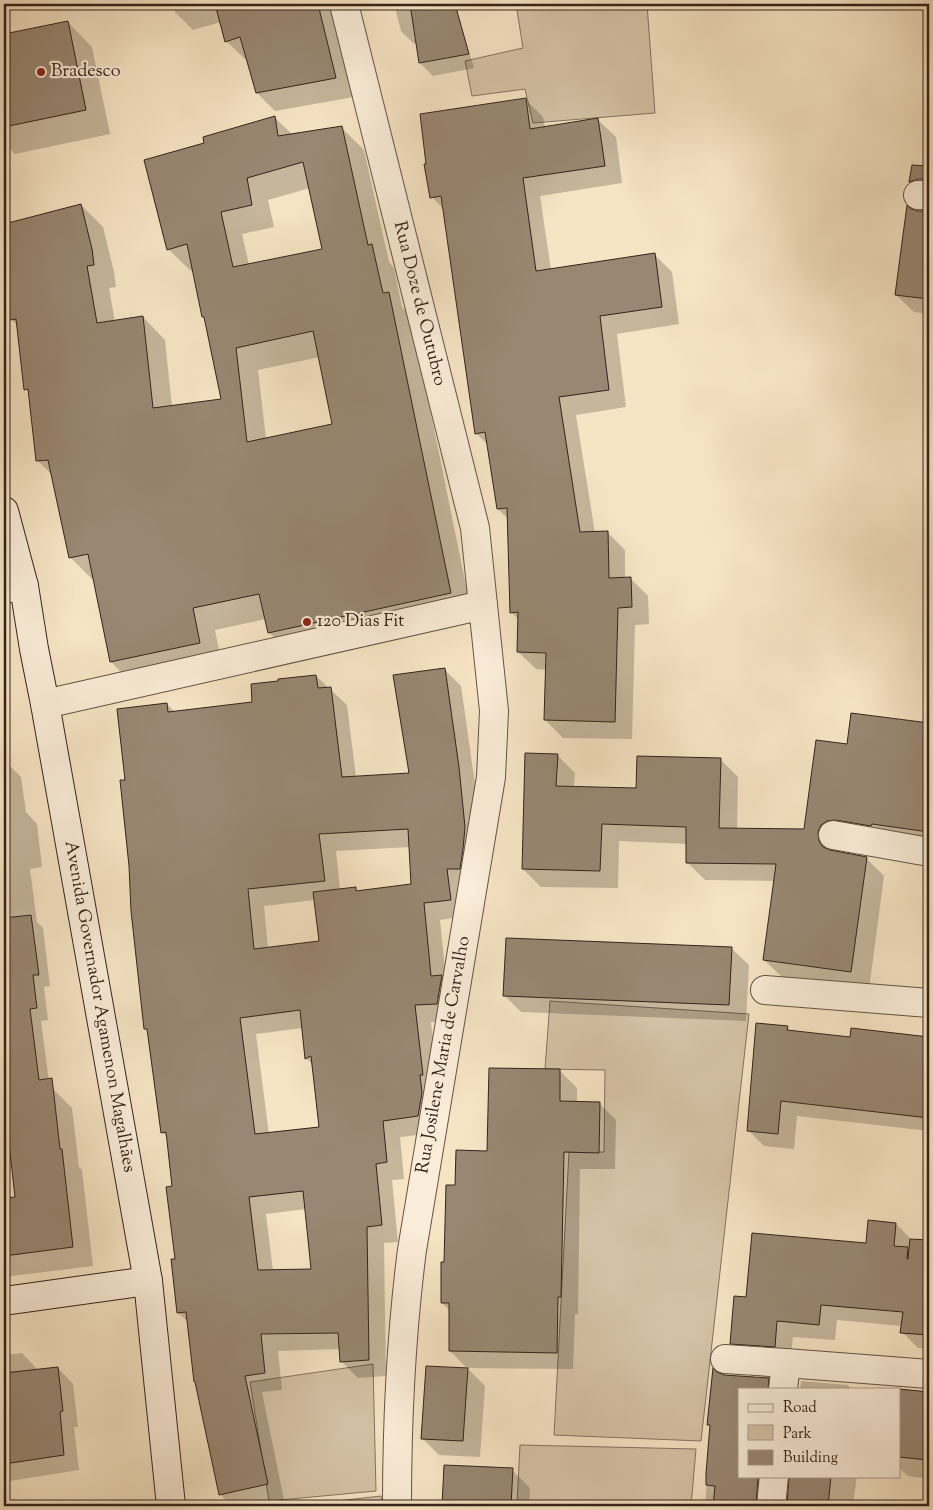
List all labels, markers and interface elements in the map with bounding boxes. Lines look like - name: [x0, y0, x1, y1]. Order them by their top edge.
- place label: Bradesco: [51, 59, 121, 85]
- marker: Bradesco: [35, 66, 47, 78]
- street label: Rua Doze de Outubro: [386, 219, 452, 389]
- place label: 120 Dias Fit: [317, 609, 404, 635]
- marker: 120 Dias Fit: [301, 616, 313, 628]
- street label: Avenida Governador Agamenon Magalhães: [57, 839, 141, 1175]
- street label: Rua Josilene Maria de Carvalho: [410, 934, 478, 1176]
- legend: [738, 1388, 900, 1478]
- text: Road: [783, 1398, 817, 1419]
- text: Park: [783, 1424, 812, 1445]
- text: Building: [783, 1448, 838, 1469]

